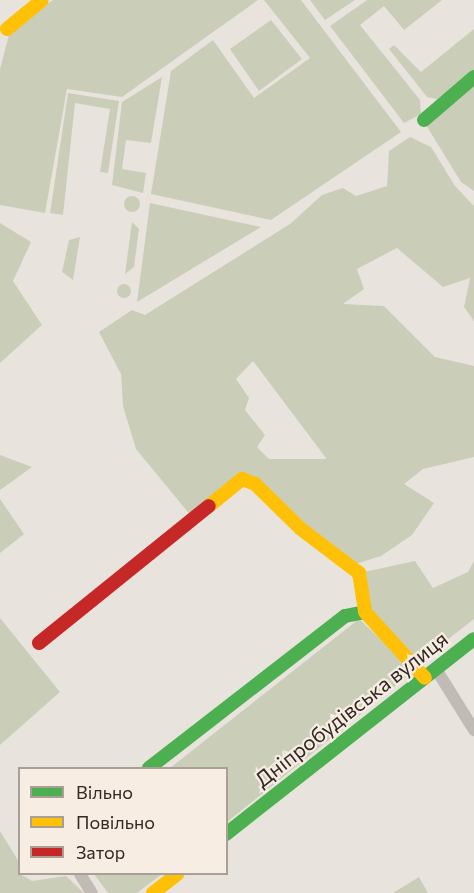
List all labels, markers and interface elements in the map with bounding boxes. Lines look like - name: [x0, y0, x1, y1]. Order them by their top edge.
- street label: Дніпробудівська вулиця: [249, 626, 453, 792]
- legend: [18, 767, 228, 875]
- text: Вільно: [76, 781, 133, 803]
- text: Повільно: [76, 811, 155, 833]
- text: Затор: [76, 841, 125, 863]

